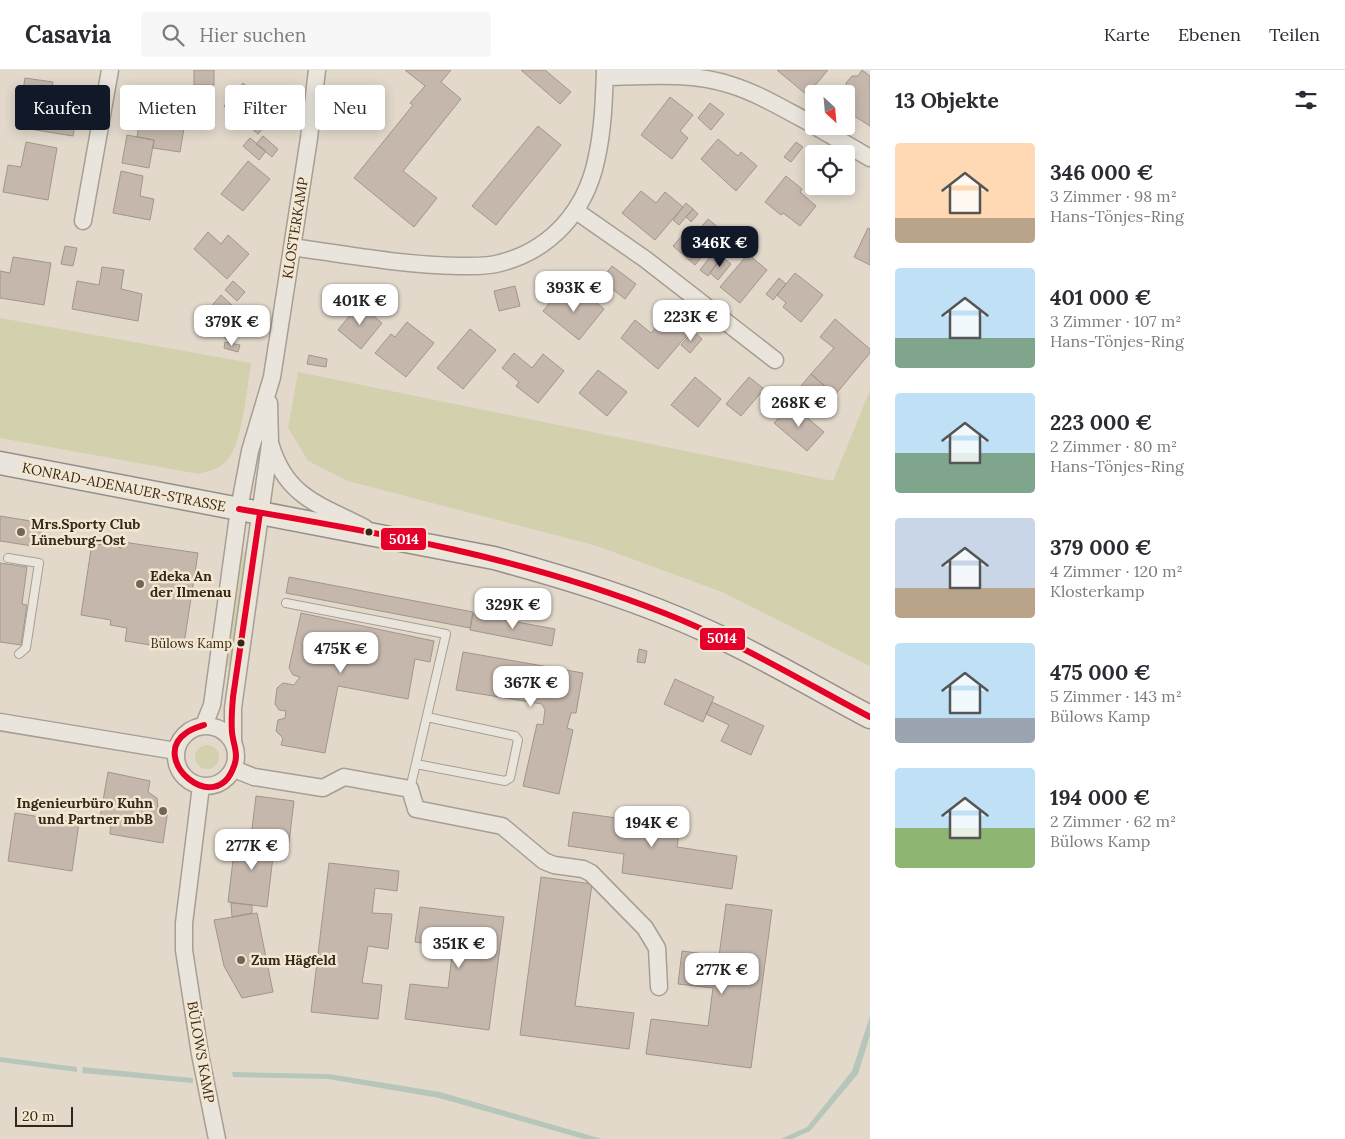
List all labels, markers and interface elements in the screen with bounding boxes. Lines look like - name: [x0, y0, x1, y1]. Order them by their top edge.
- search box: [141, 12, 491, 57]
- text: Casavia: [25, 19, 111, 50]
- icon: search: [159, 21, 187, 49]
- text: Hier suchen: [199, 23, 306, 47]
- text: Karte: [1104, 23, 1150, 46]
- text: Ebenen: [1178, 23, 1241, 46]
- text: Teilen: [1269, 23, 1320, 46]
- chip: Kaufen: [15, 85, 110, 130]
- chip: Mieten: [120, 85, 215, 130]
- chip: Filter: [225, 85, 305, 130]
- chip: Neu: [315, 85, 385, 130]
- north arrow: [805, 85, 855, 135]
- map controls: [805, 85, 855, 195]
- icon: filters: [1292, 86, 1320, 114]
- text: 13 Objekte: [895, 87, 999, 114]
- button: locate: [805, 145, 855, 195]
- text: 346 000 €: [1050, 159, 1153, 186]
- icon: home: [935, 163, 995, 223]
- street label: KLOSTERKAMP: [278, 175, 312, 280]
- text: 3 Zimmer · 98 m²: [1050, 186, 1177, 206]
- text: Hans-Tönjes-Ring: [1050, 206, 1184, 226]
- pin: 346K €: [679, 226, 761, 268]
- text: 346K €: [692, 232, 748, 252]
- pin: 393K €: [533, 270, 615, 313]
- text: 393K €: [546, 277, 602, 297]
- pin: 401K €: [319, 284, 401, 326]
- text: 401 000 €: [1050, 284, 1151, 311]
- icon: home: [935, 288, 995, 348]
- text: 401K €: [333, 290, 387, 310]
- pin: 223K €: [650, 300, 732, 342]
- pin: 379K €: [191, 304, 273, 347]
- text: 223K €: [664, 306, 718, 326]
- text: 379K €: [205, 311, 259, 331]
- text: 3 Zimmer · 107 m²: [1050, 311, 1181, 331]
- text: Hans-Tönjes-Ring: [1050, 331, 1184, 351]
- pin: 268K €: [758, 386, 840, 428]
- text: 268K €: [771, 392, 827, 412]
- text: 223 000 €: [1050, 409, 1152, 436]
- icon: home: [935, 413, 995, 473]
- text: 2 Zimmer · 80 m²: [1050, 436, 1177, 456]
- text: Hans-Tönjes-Ring: [1050, 456, 1184, 476]
- street label: KONRAD-ADENAUER-STRASSE: [20, 458, 228, 516]
- place label: Mrs.Sporty Club Lüneburg-Ost: [31, 515, 140, 549]
- marker: Mrs.Sporty Club Lüneburg-Ost: [15, 526, 27, 538]
- unlabelled marker: [364, 527, 374, 537]
- line badge: 5014: [380, 527, 427, 551]
- text: 5014: [389, 530, 419, 548]
- text: 379 000 €: [1050, 534, 1152, 561]
- icon: home: [935, 538, 995, 598]
- text: 4 Zimmer · 120 m²: [1050, 561, 1183, 581]
- place label: Edeka An der Ilmenau: [150, 567, 232, 601]
- marker: Edeka An der Ilmenau: [134, 578, 146, 590]
- text: Klosterkamp: [1050, 581, 1144, 601]
- pin: 329K €: [472, 588, 554, 630]
- text: 329K €: [485, 594, 541, 614]
- line badge: 5014: [699, 627, 746, 651]
- text: 5014: [707, 629, 737, 647]
- pin: 475K €: [300, 632, 382, 674]
- place label: Bülows Kamp: [150, 635, 232, 652]
- marker: Bülows Kamp: [236, 638, 246, 648]
- text: 475K €: [314, 638, 368, 658]
- text: 475 000 €: [1050, 659, 1151, 686]
- icon: home: [935, 663, 995, 723]
- pin: 367K €: [490, 666, 572, 708]
- text: 367K €: [504, 672, 558, 692]
- text: 5 Zimmer · 143 m²: [1050, 686, 1182, 706]
- text: Bülows Kamp: [1050, 706, 1150, 726]
- text: 194 000 €: [1050, 784, 1150, 811]
- icon: home: [935, 788, 995, 848]
- place label: Ingenieurbüro Kuhn und Partner mbB: [17, 794, 153, 828]
- marker: Ingenieurbüro Kuhn und Partner mbB: [157, 805, 169, 817]
- pin: 194K €: [611, 806, 693, 848]
- text: 2 Zimmer · 62 m²: [1050, 811, 1176, 831]
- text: 194K €: [625, 812, 679, 832]
- pin: 277K €: [211, 828, 293, 871]
- text: Bülows Kamp: [1050, 831, 1150, 851]
- text: 277K €: [226, 835, 278, 855]
- pin: 351K €: [418, 926, 500, 969]
- text: 351K €: [433, 933, 485, 953]
- place label: Zum Hägfeld: [251, 951, 336, 969]
- pin: 277K €: [681, 952, 763, 995]
- marker: Zum Hägfeld: [235, 954, 247, 966]
- text: 277K €: [696, 959, 748, 979]
- street label: BÜLOWS KAMP: [183, 1000, 219, 1105]
- scale bar: [15, 1104, 72, 1127]
- text: 20 m: [22, 1107, 54, 1125]

